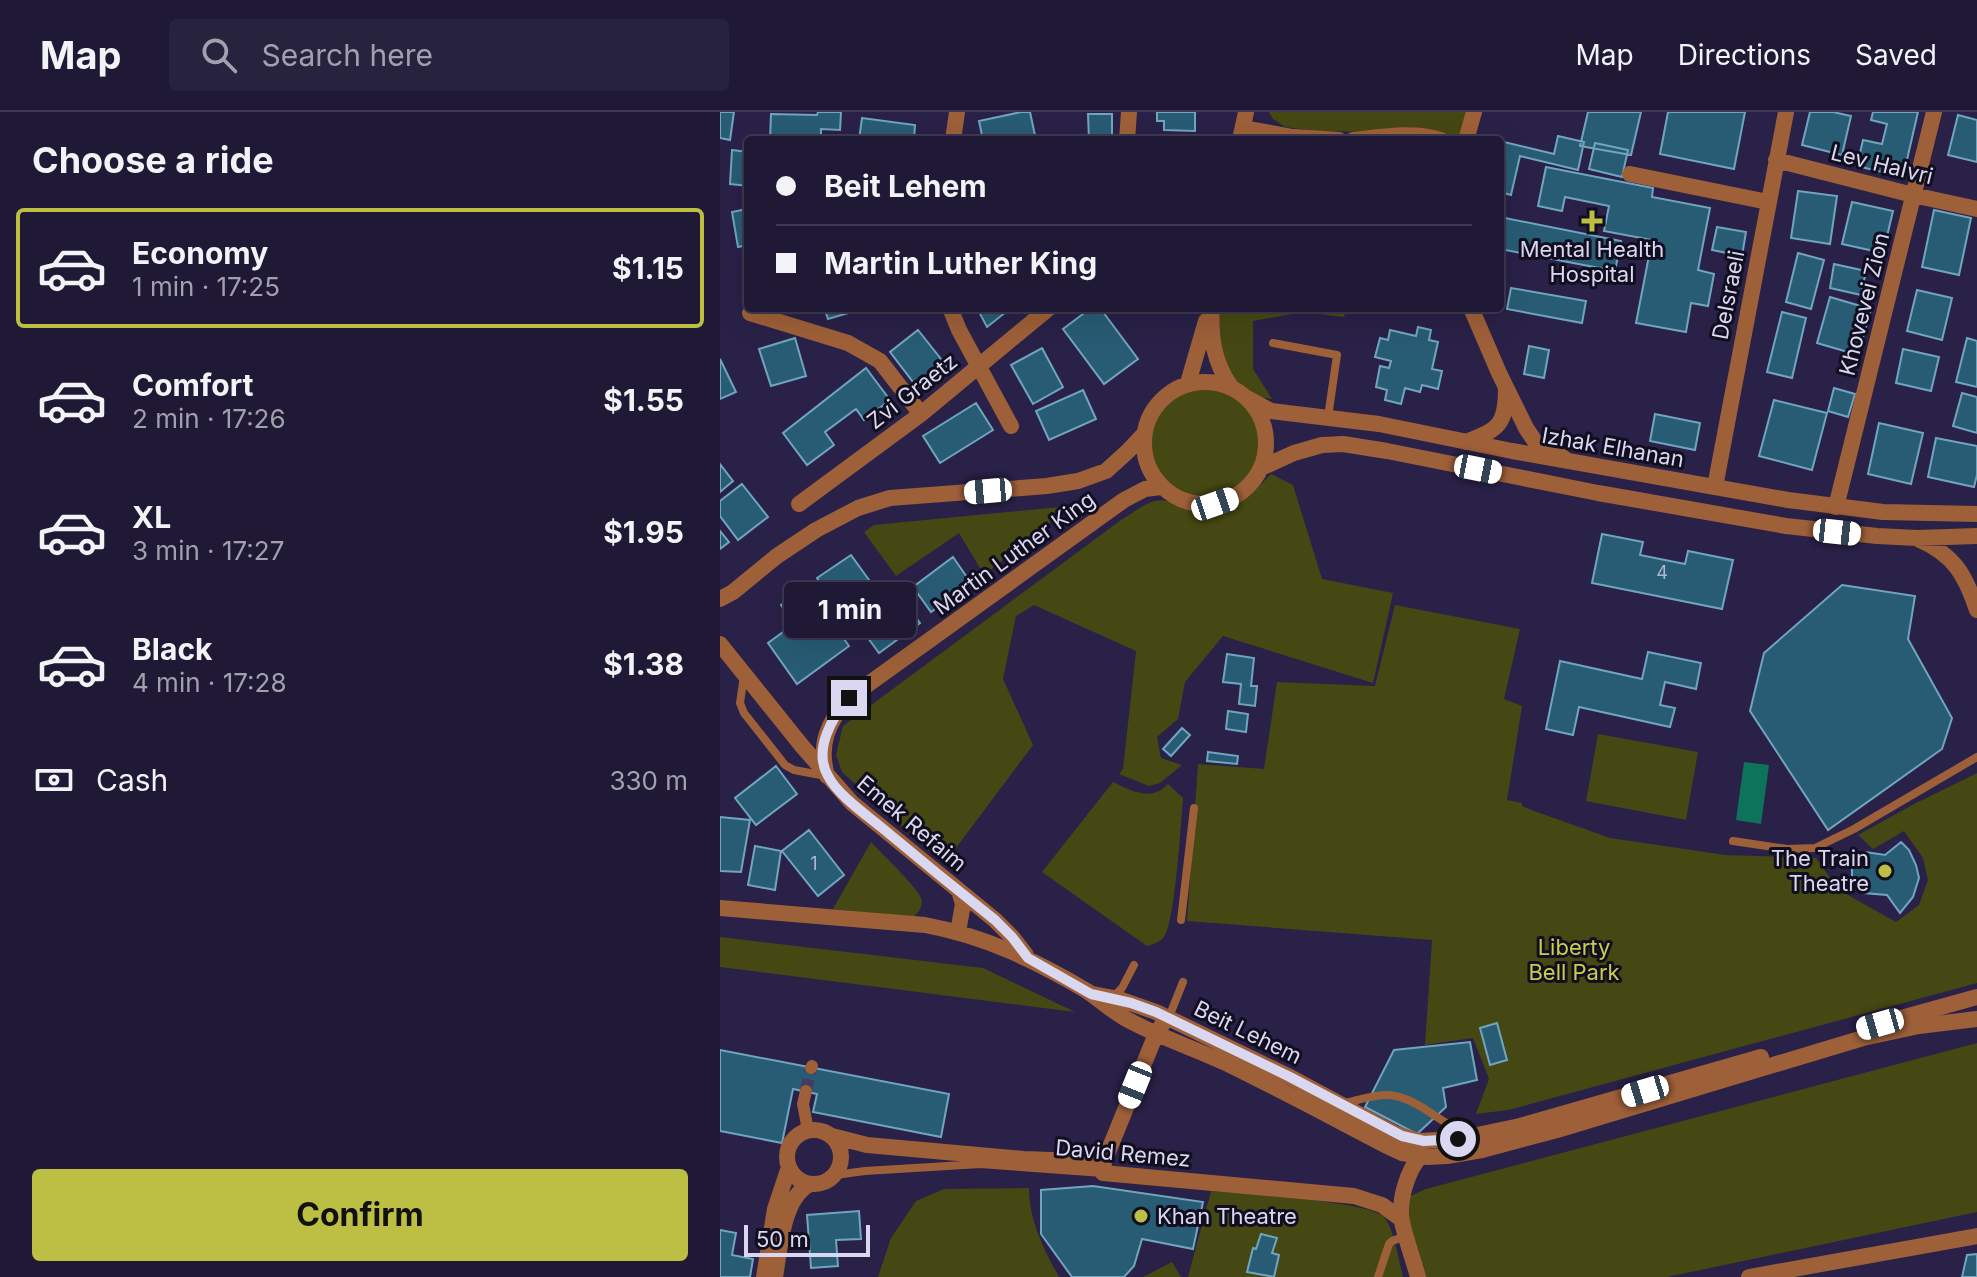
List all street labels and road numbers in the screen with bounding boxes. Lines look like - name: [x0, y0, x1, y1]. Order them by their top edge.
- street label: Lev HaIvri: [1828, 139, 1936, 189]
- street label: Khovevei Zion: [1834, 230, 1894, 378]
- street label: DeIsraeli: [1707, 248, 1749, 342]
- street label: Zvi Graetz: [862, 348, 962, 434]
- street label: Izhak Elhanan: [1540, 422, 1686, 472]
- street label: Martin Luther King: [929, 486, 1099, 620]
- street label: Emek Refaim: [852, 770, 972, 876]
- street label: Beit Lehem: [1190, 995, 1306, 1069]
- street label: David Remez: [1054, 1134, 1192, 1172]

